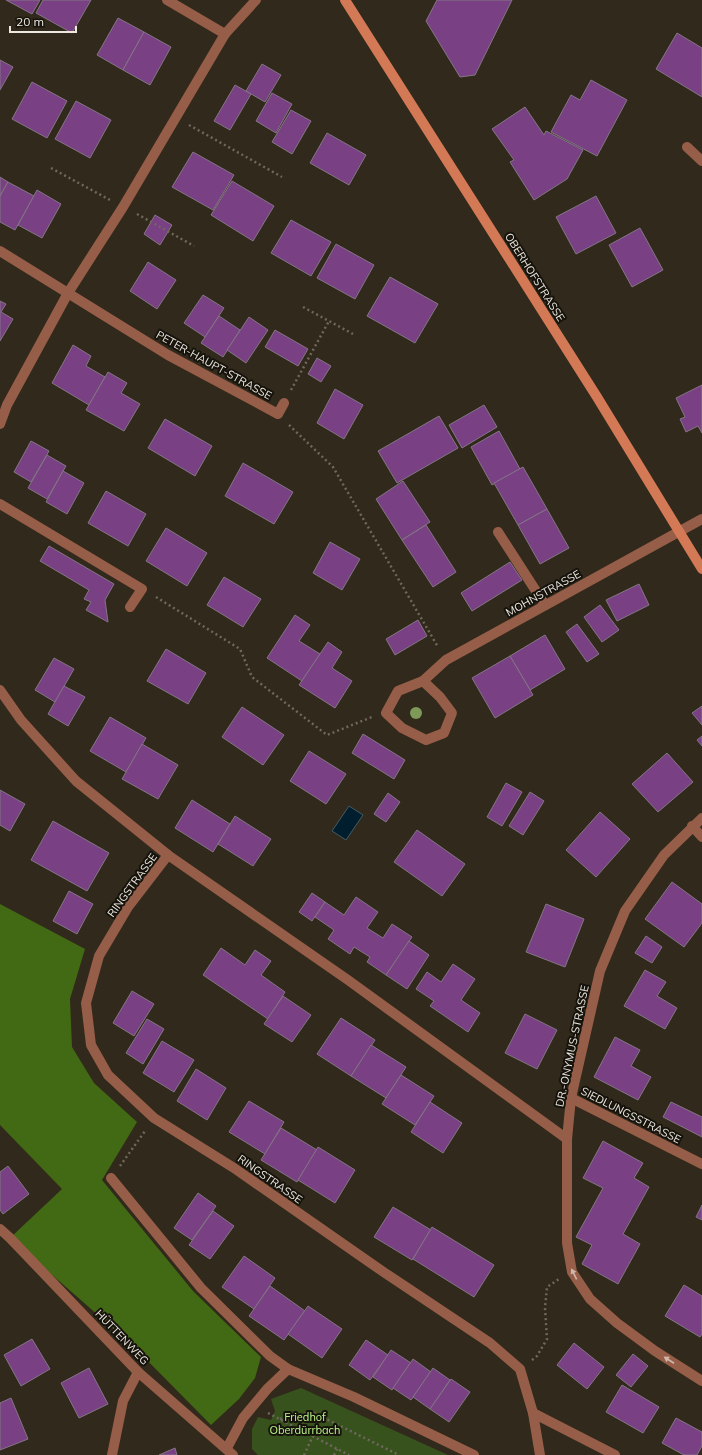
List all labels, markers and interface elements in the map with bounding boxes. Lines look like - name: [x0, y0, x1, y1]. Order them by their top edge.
- scale bar: [10, 8, 76, 34]
- text: 20 m: [16, 14, 44, 29]
- street label: OBERHOFSTRASSE: [502, 230, 568, 324]
- street label: PETER-HAUPT-STRASSE: [154, 327, 274, 403]
- street label: MOHNSTRASSE: [503, 567, 583, 619]
- street label: RINGSTRASSE: [104, 850, 160, 920]
- street label: DR.-ONYMUS-STRASSE: [552, 984, 592, 1108]
- street label: SIEDLUNGSSTRASSE: [579, 1084, 683, 1146]
- street label: RINGSTRASSE: [235, 1152, 305, 1206]
- one-way arrow: [571, 1268, 577, 1280]
- street label: HÜTTENWEG: [92, 1307, 152, 1367]
- one-way arrow: [664, 1356, 674, 1364]
- park label: Friedhof Oberdürrbach: [269, 1410, 341, 1437]

